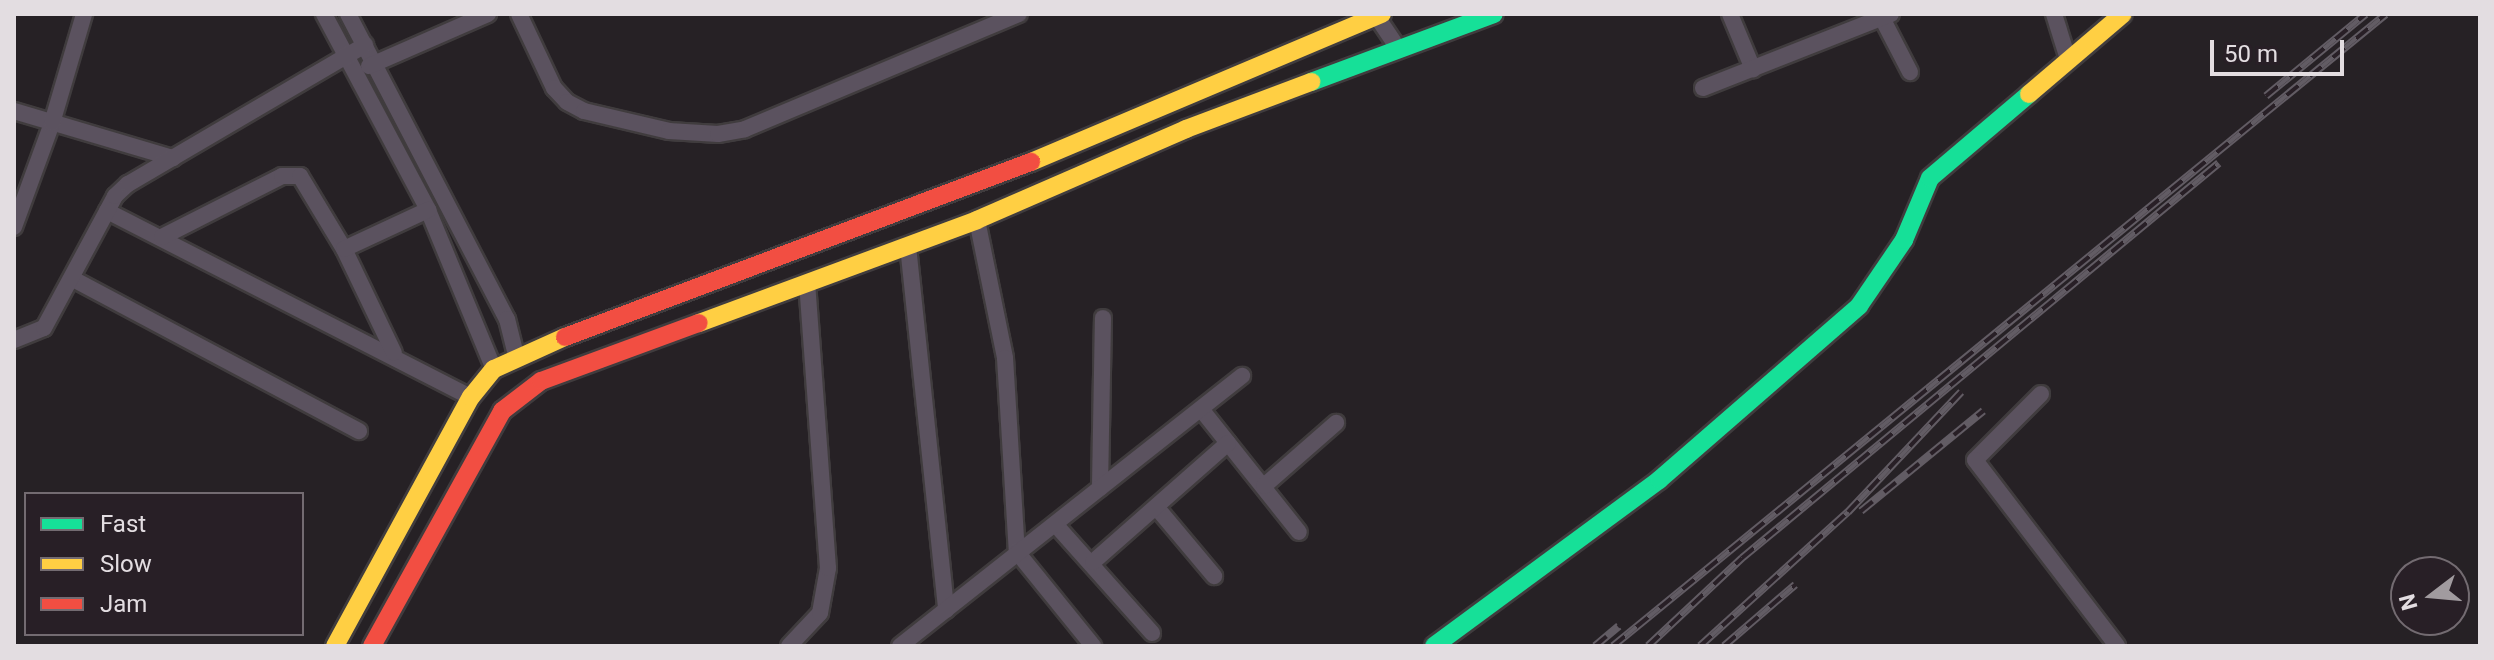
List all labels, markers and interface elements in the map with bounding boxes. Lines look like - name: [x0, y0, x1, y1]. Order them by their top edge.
- scale bar: [2214, 24, 2348, 74]
- text: 50 m: [2224, 40, 2278, 68]
- legend: [24, 492, 304, 636]
- text: Fast: [100, 510, 146, 538]
- text: Slow: [100, 550, 152, 578]
- north arrow: [2390, 556, 2470, 636]
- text: Jam: [100, 590, 147, 618]
- text: N: [2394, 591, 2423, 613]

